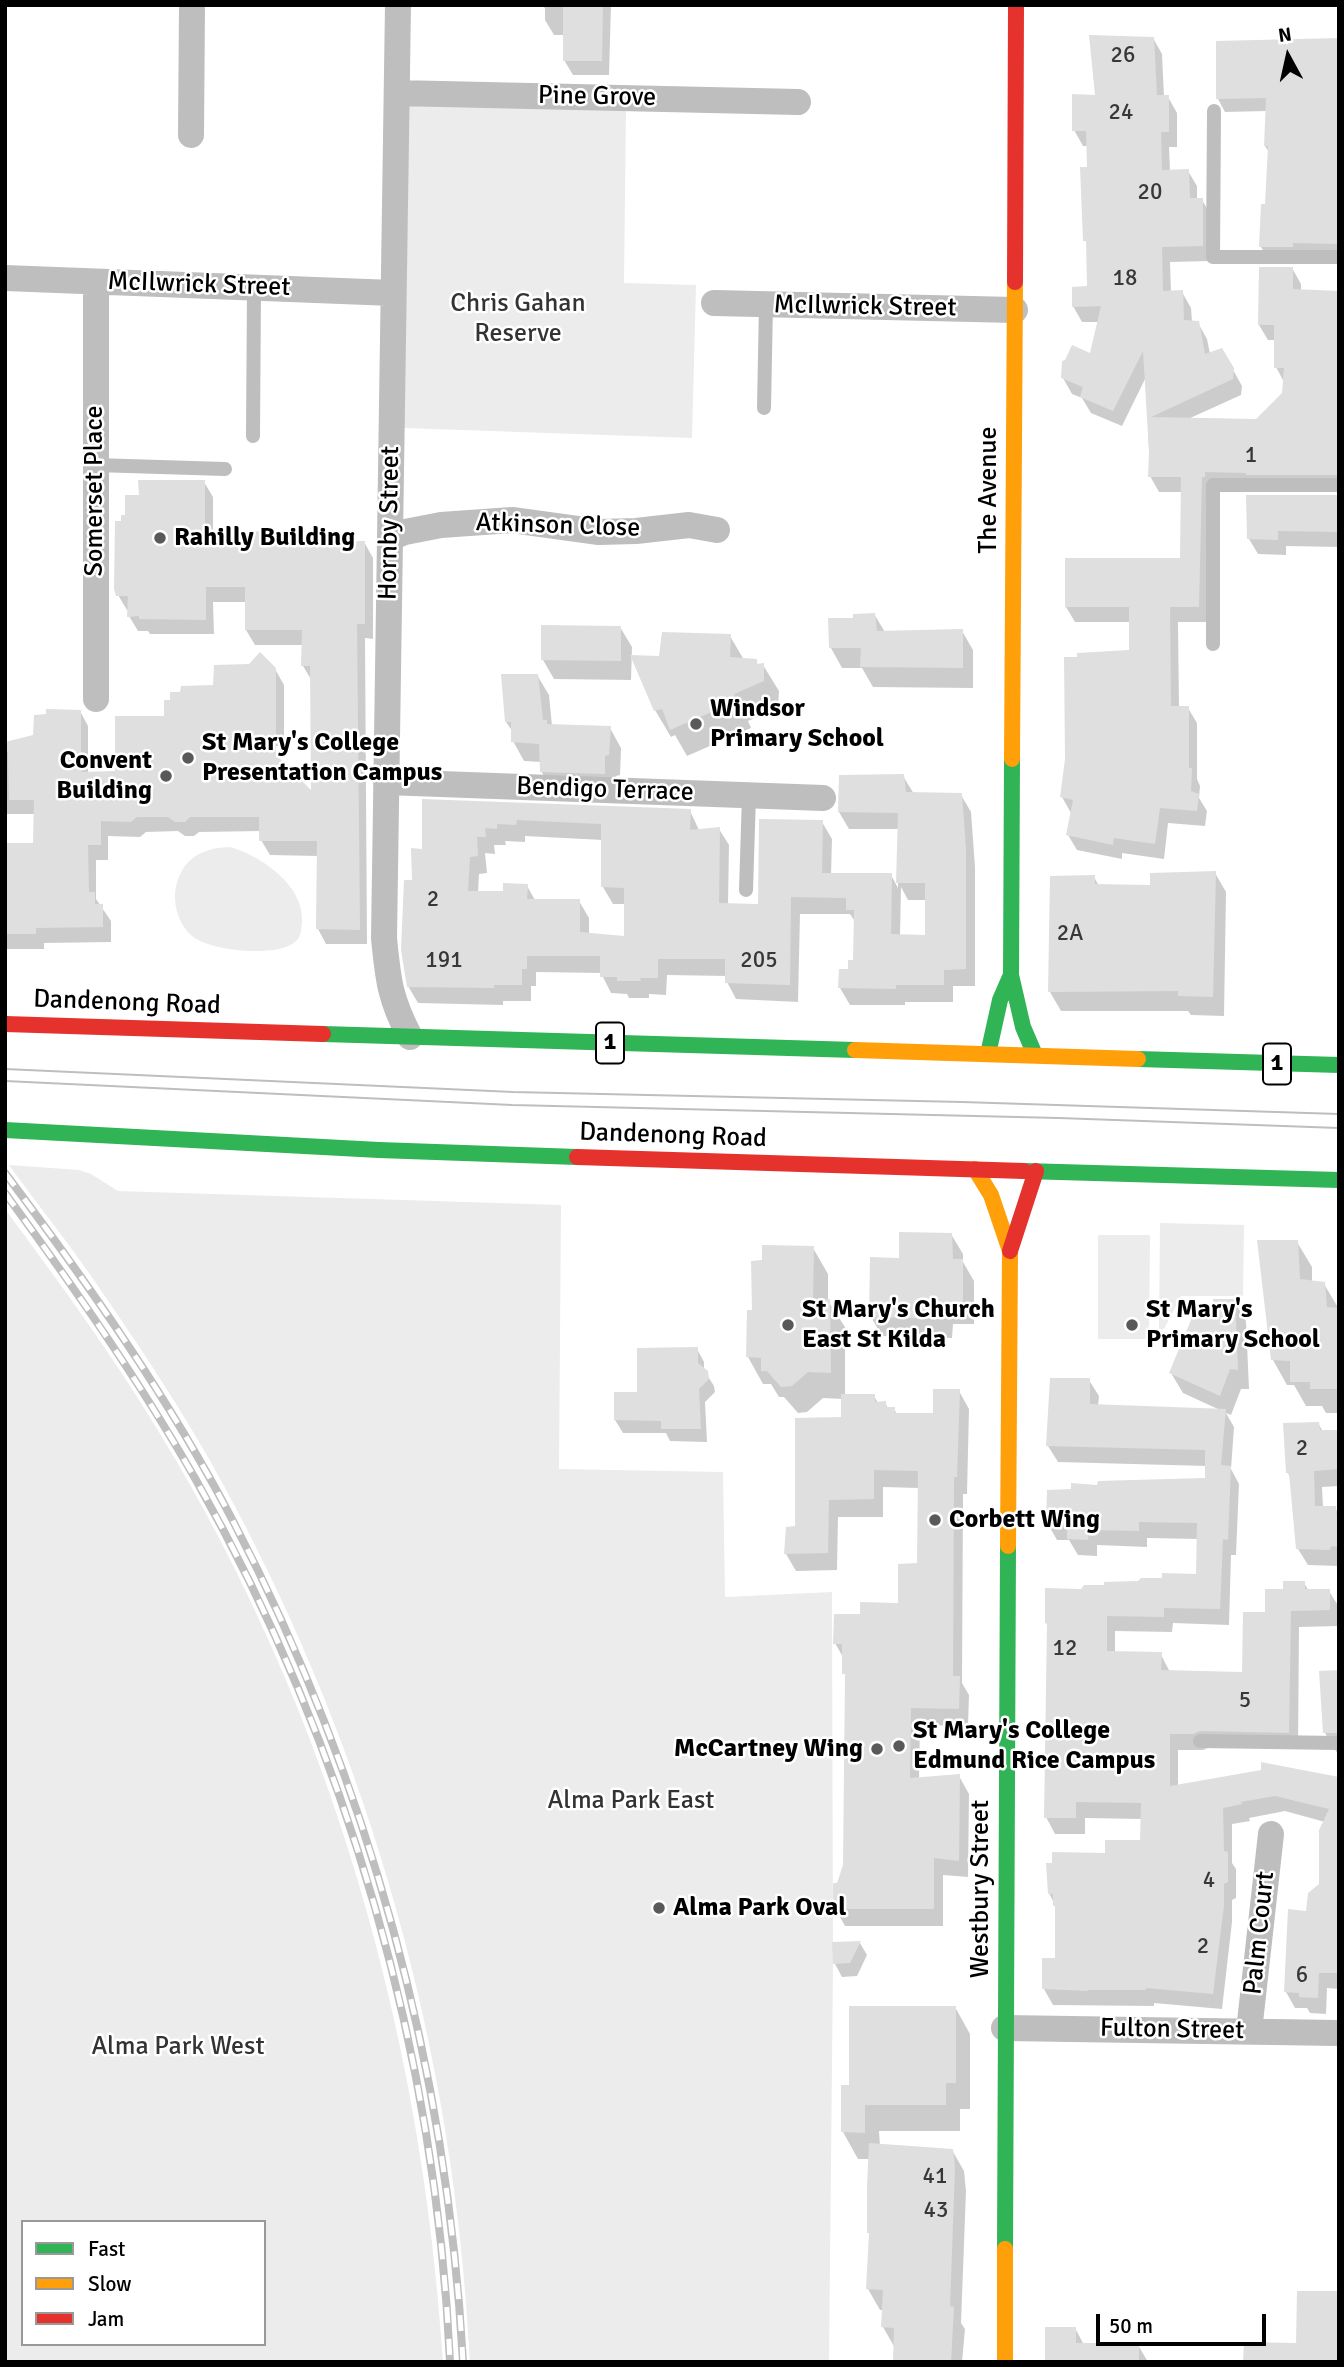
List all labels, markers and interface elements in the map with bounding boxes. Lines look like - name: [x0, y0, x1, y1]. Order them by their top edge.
- north arrow: [1253, 21, 1323, 91]
- text: N: [1277, 22, 1293, 48]
- house number: 26: [1111, 42, 1135, 70]
- street label: Pine Grove: [538, 80, 656, 114]
- house number: 24: [1109, 99, 1133, 127]
- house number: 20: [1138, 179, 1162, 207]
- house number: 18: [1113, 265, 1137, 293]
- street label: McIlwrick Street: [107, 266, 291, 304]
- park label: Chris Gahan Reserve: [450, 288, 586, 350]
- street label: McIlwrick Street: [773, 290, 957, 324]
- street label: Somerset Place: [79, 405, 111, 577]
- street label: The Avenue: [973, 426, 1005, 554]
- house number: 1: [1245, 442, 1257, 470]
- street label: Hornby Street: [373, 446, 407, 600]
- street label: Atkinson Close: [475, 508, 641, 544]
- place label: Rahilly Building: [174, 522, 355, 554]
- marker: Rahilly Building: [152, 530, 168, 546]
- place label: Windsor Primary School: [710, 693, 884, 754]
- marker: Windsor Primary School: [688, 716, 704, 732]
- place label: St Mary's College Presentation Campus: [202, 727, 442, 788]
- place label: Convent Building: [56, 745, 152, 806]
- marker: St Mary's College Presentation Campus: [180, 750, 196, 766]
- marker: Convent Building: [158, 768, 174, 784]
- street label: Bendigo Terrace: [516, 771, 694, 809]
- house number: 2: [427, 886, 439, 914]
- house number: 2A: [1057, 920, 1083, 948]
- house number: 191: [425, 947, 463, 975]
- house number: 205: [740, 947, 778, 975]
- street label: Dandenong Road: [33, 984, 221, 1022]
- road number: 1: [596, 1023, 624, 1064]
- road number: 1: [1263, 1044, 1291, 1084]
- street label: Dandenong Road: [579, 1117, 767, 1155]
- place label: St Mary's Church East St Kilda: [802, 1294, 995, 1356]
- place label: St Mary's Primary School: [1146, 1294, 1320, 1356]
- marker: St Mary's Church East St Kilda: [780, 1317, 796, 1333]
- marker: St Mary's Primary School: [1124, 1317, 1140, 1333]
- house number: 2: [1296, 1435, 1308, 1463]
- place label: Corbett Wing: [949, 1504, 1100, 1536]
- marker: Corbett Wing: [927, 1512, 943, 1528]
- house number: 12: [1053, 1635, 1077, 1663]
- house number: 5: [1239, 1687, 1251, 1715]
- place label: St Mary's College Edmund Rice Campus: [913, 1715, 1155, 1776]
- place label: McCartney Wing: [674, 1733, 863, 1765]
- marker: St Mary's College Edmund Rice Campus: [891, 1738, 907, 1754]
- marker: McCartney Wing: [869, 1741, 885, 1757]
- park label: Alma Park East: [548, 1785, 714, 1817]
- street label: Westbury Street: [965, 1800, 997, 1978]
- house number: 4: [1203, 1867, 1215, 1895]
- street label: Palm Court: [1238, 1870, 1282, 1996]
- place label: Alma Park Oval: [673, 1892, 846, 1924]
- marker: Alma Park Oval: [651, 1900, 667, 1916]
- house number: 2: [1197, 1933, 1209, 1961]
- house number: 6: [1296, 1962, 1308, 1990]
- street label: Fulton Street: [1100, 2013, 1244, 2047]
- park label: Alma Park West: [91, 2031, 265, 2063]
- house number: 41: [923, 2163, 947, 2191]
- house number: 43: [924, 2197, 948, 2225]
- legend: [21, 2220, 266, 2346]
- text: Fast: [88, 2236, 125, 2262]
- text: Slow: [88, 2271, 132, 2297]
- scale bar: [1099, 2300, 1269, 2344]
- text: Jam: [88, 2306, 124, 2332]
- text: 50 m: [1109, 2313, 1153, 2339]

